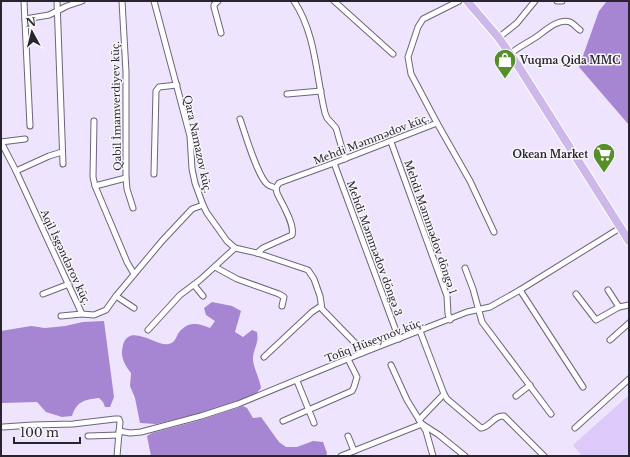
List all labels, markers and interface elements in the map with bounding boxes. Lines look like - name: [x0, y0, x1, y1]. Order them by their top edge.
- north arrow: [12, 12, 52, 52]
- text: N: [25, 14, 37, 30]
- street label: Qabil İmamverdiyev küç.: [108, 41, 124, 171]
- shop icon: Vuqma Qida MMC: [492, 47, 518, 80]
- place label: Vuqma Qida MMC: [519, 54, 620, 67]
- street label: Qara Namazov küç.: [181, 94, 214, 194]
- street label: Mehdi Məmmədov küç.: [312, 111, 431, 168]
- supermarket icon: Okean Market: [591, 141, 617, 174]
- place label: Okean Market: [513, 148, 588, 161]
- street label: Mehdi Məmmədov döngə 1: [401, 158, 460, 296]
- street label: Mehdi Məmmədov döngə 3: [344, 179, 405, 317]
- street label: Aqil İsgəndərov küç.: [37, 206, 94, 307]
- street label: Tofiq Hüseynov küç.: [323, 316, 425, 365]
- scale bar: [14, 419, 80, 445]
- text: 100 m: [20, 425, 59, 440]

